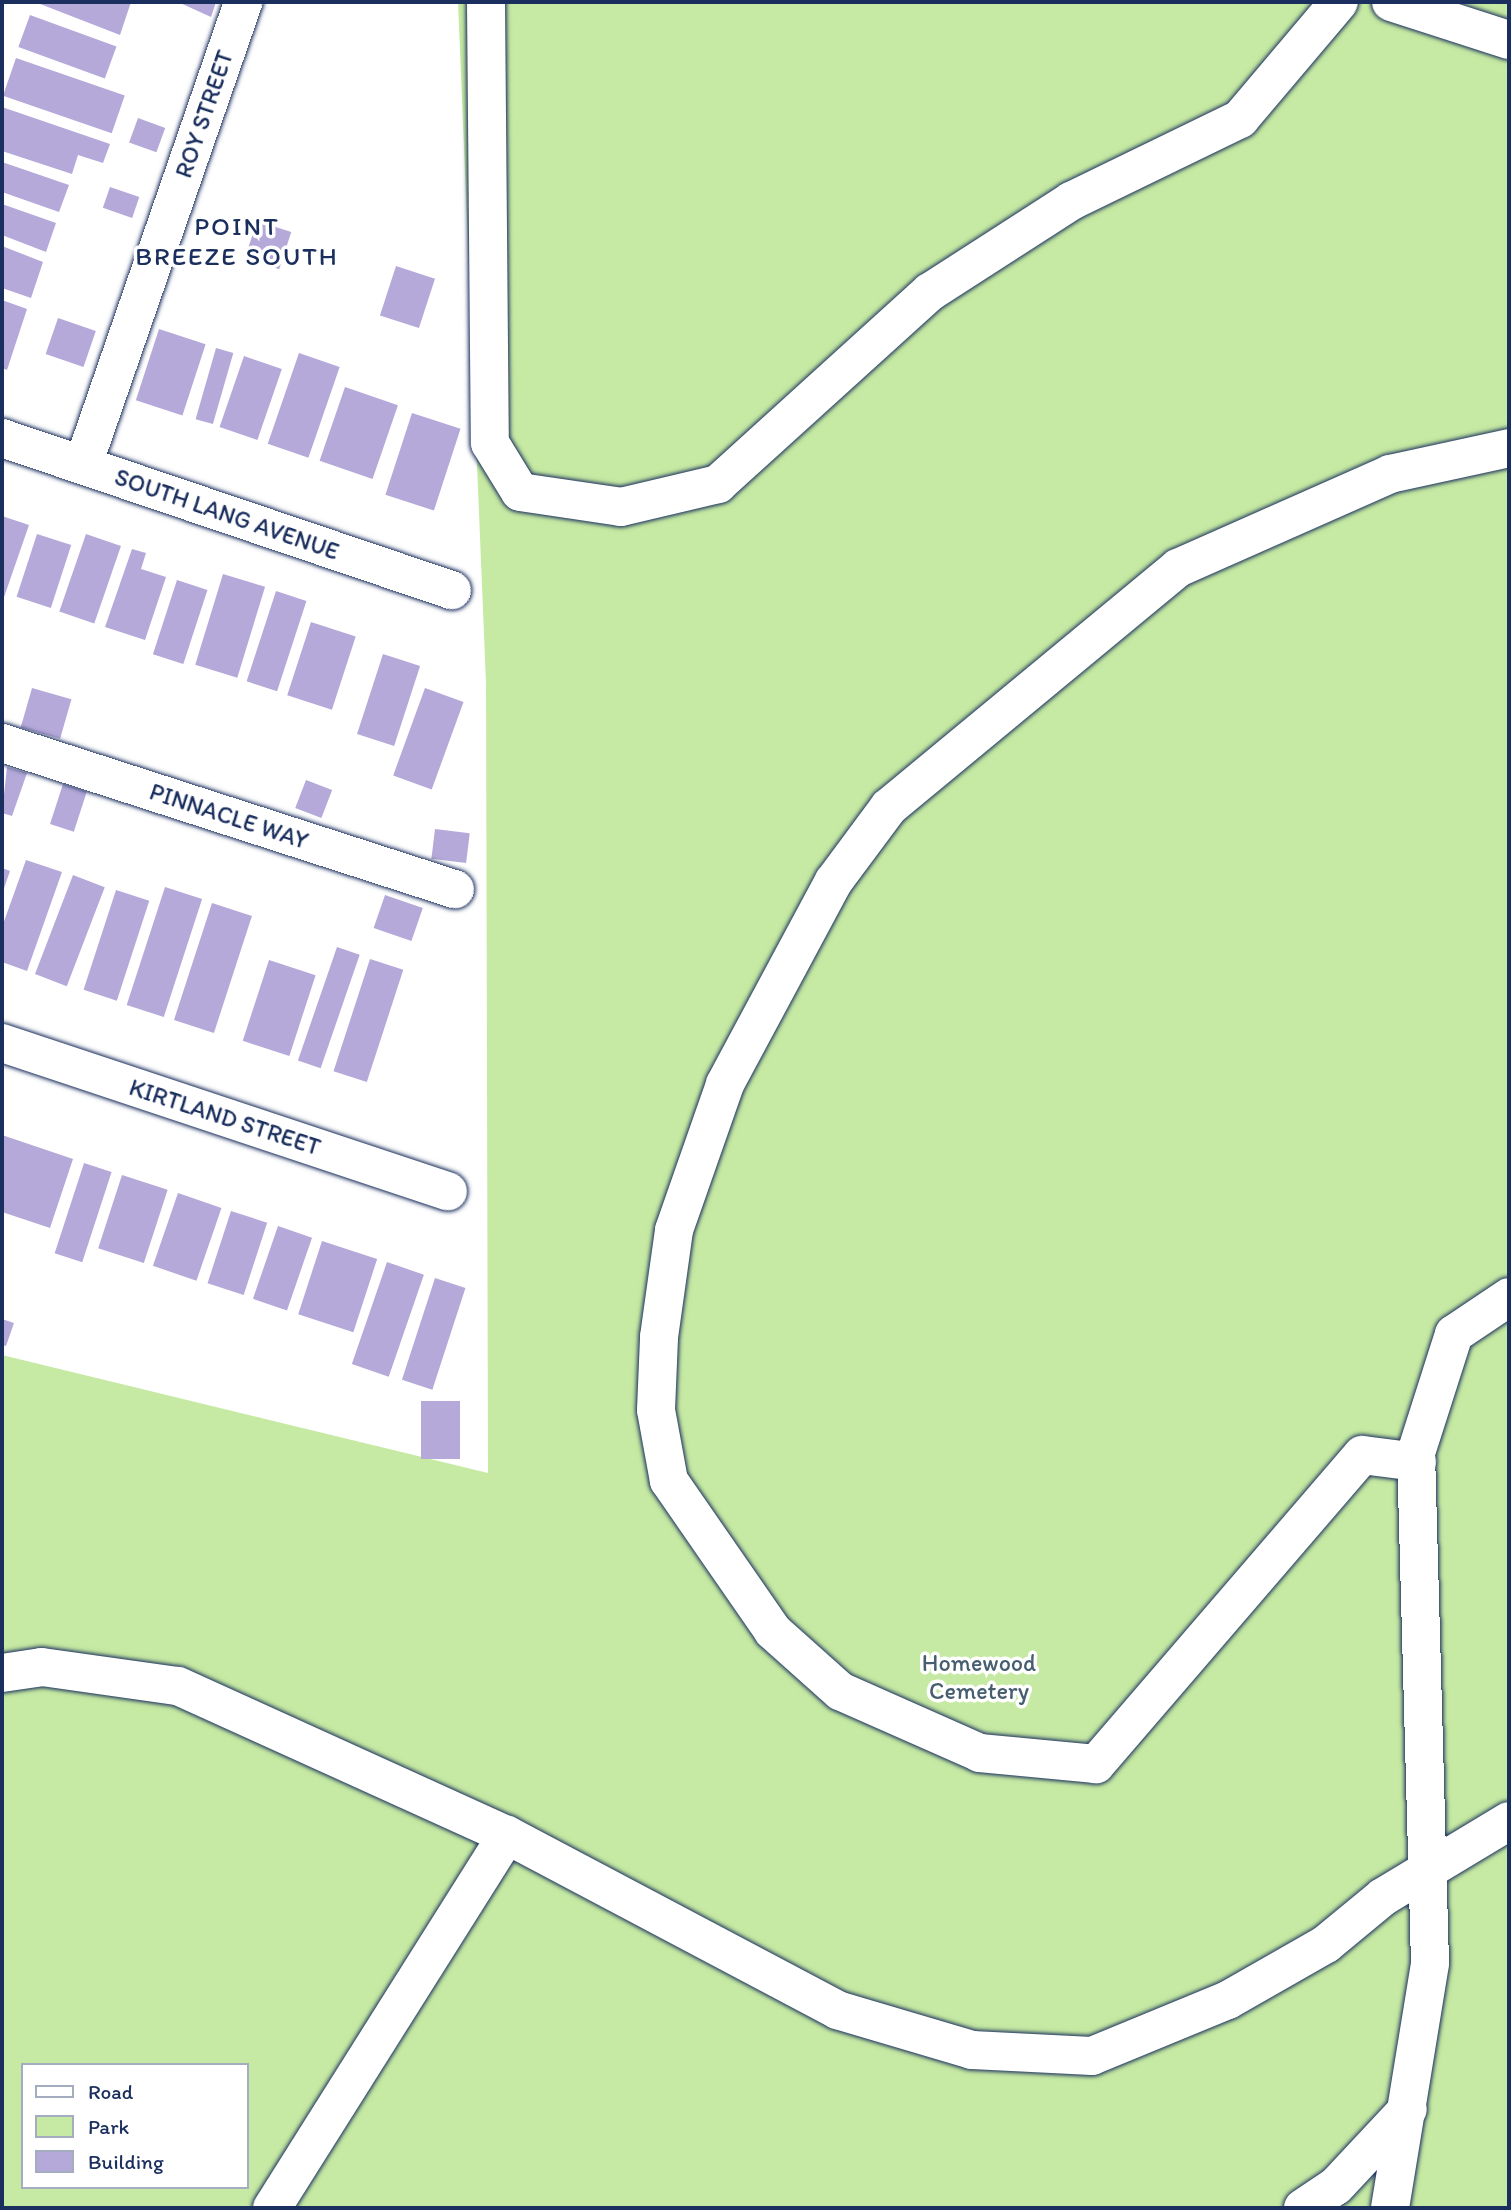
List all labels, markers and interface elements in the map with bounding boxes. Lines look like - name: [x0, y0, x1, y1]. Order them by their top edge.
- street label: ROY STREET: [169, 47, 239, 181]
- district label: POINT BREEZE SOUTH: [136, 211, 338, 272]
- street label: SOUTH LANG AVENUE: [111, 462, 343, 566]
- street label: PINNACLE WAY: [146, 777, 312, 855]
- street label: KIRTLAND STREET: [126, 1072, 324, 1162]
- park label: Homewood Cemetery: [922, 1649, 1036, 1705]
- legend: [21, 2063, 248, 2189]
- text: Road: [88, 2079, 133, 2104]
- text: Park: [88, 2114, 129, 2139]
- text: Building: [88, 2149, 164, 2174]

